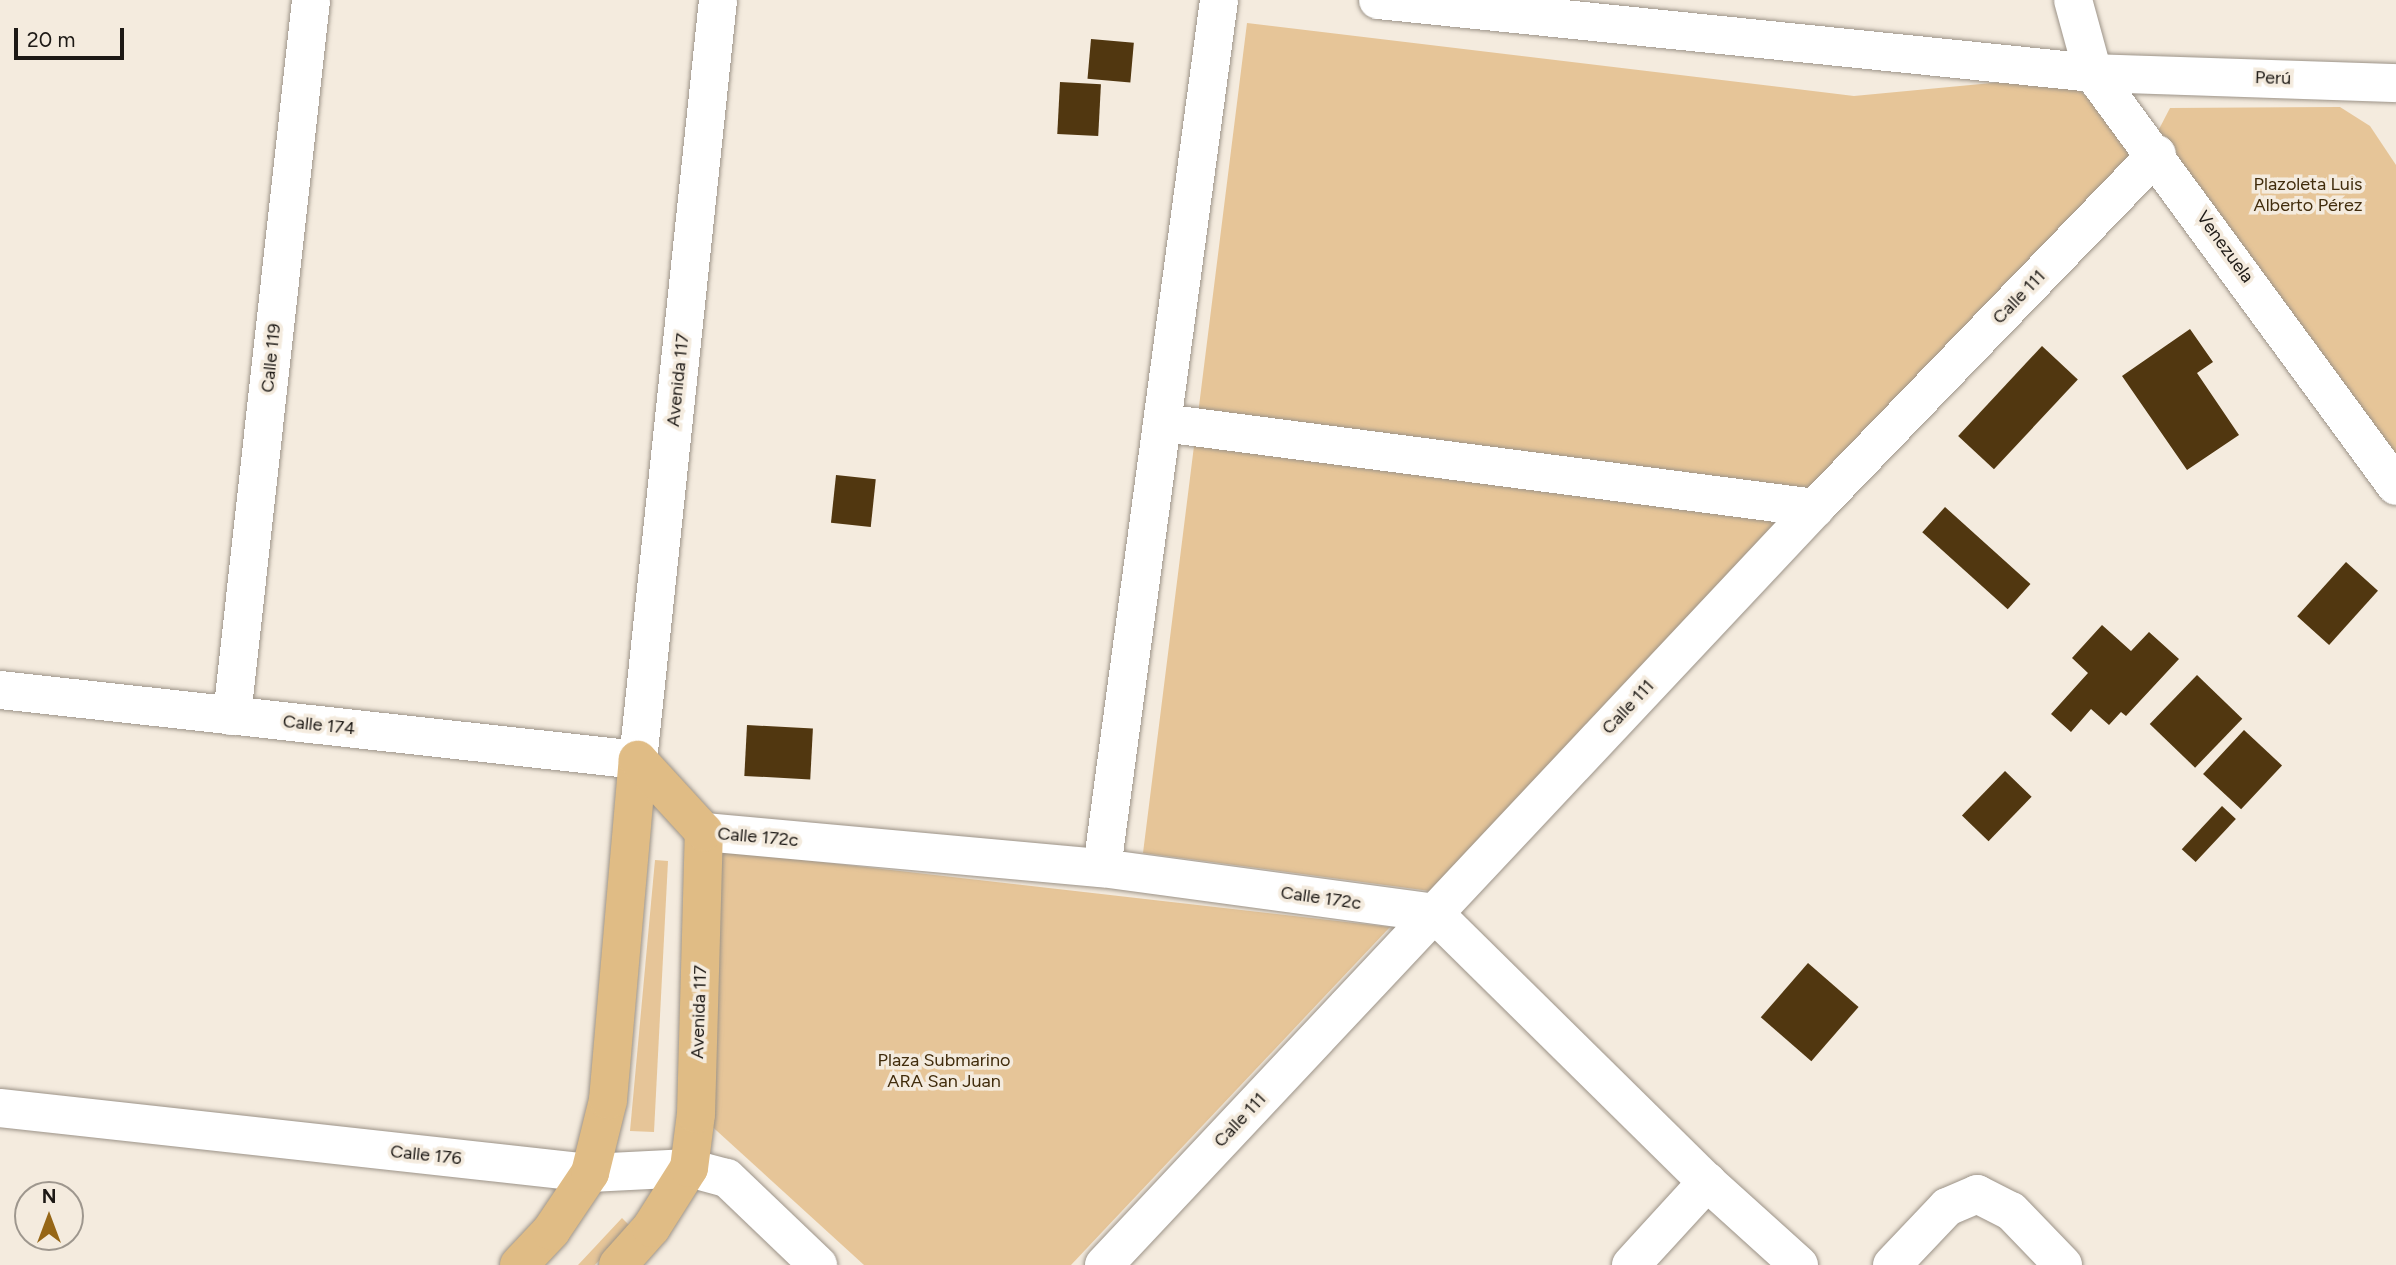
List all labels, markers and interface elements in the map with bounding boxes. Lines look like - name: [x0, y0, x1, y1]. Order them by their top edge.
- scale bar: [18, 14, 128, 58]
- text: 20 m: [27, 27, 75, 52]
- street label: Perú: [2255, 67, 2291, 89]
- park label: Plazoleta Luis Alberto Pérez: [2253, 174, 2363, 216]
- street label: Venezuela: [2192, 207, 2258, 287]
- street label: Calle 111: [1988, 266, 2050, 328]
- street label: Calle 119: [257, 322, 285, 394]
- street label: Avenida 117: [662, 332, 694, 428]
- street label: Calle 111: [1597, 675, 1659, 739]
- street label: Calle 174: [282, 710, 356, 740]
- street label: Calle 172c: [717, 823, 799, 851]
- street label: Calle 172c: [1279, 882, 1363, 914]
- street label: Avenida 117: [687, 965, 711, 1059]
- park label: Plaza Submarino ARA San Juan: [878, 1050, 1010, 1092]
- street label: Calle 111: [1209, 1088, 1271, 1152]
- street label: Calle 176: [389, 1141, 463, 1169]
- north arrow: [14, 1181, 84, 1251]
- text: N: [42, 1185, 56, 1208]

